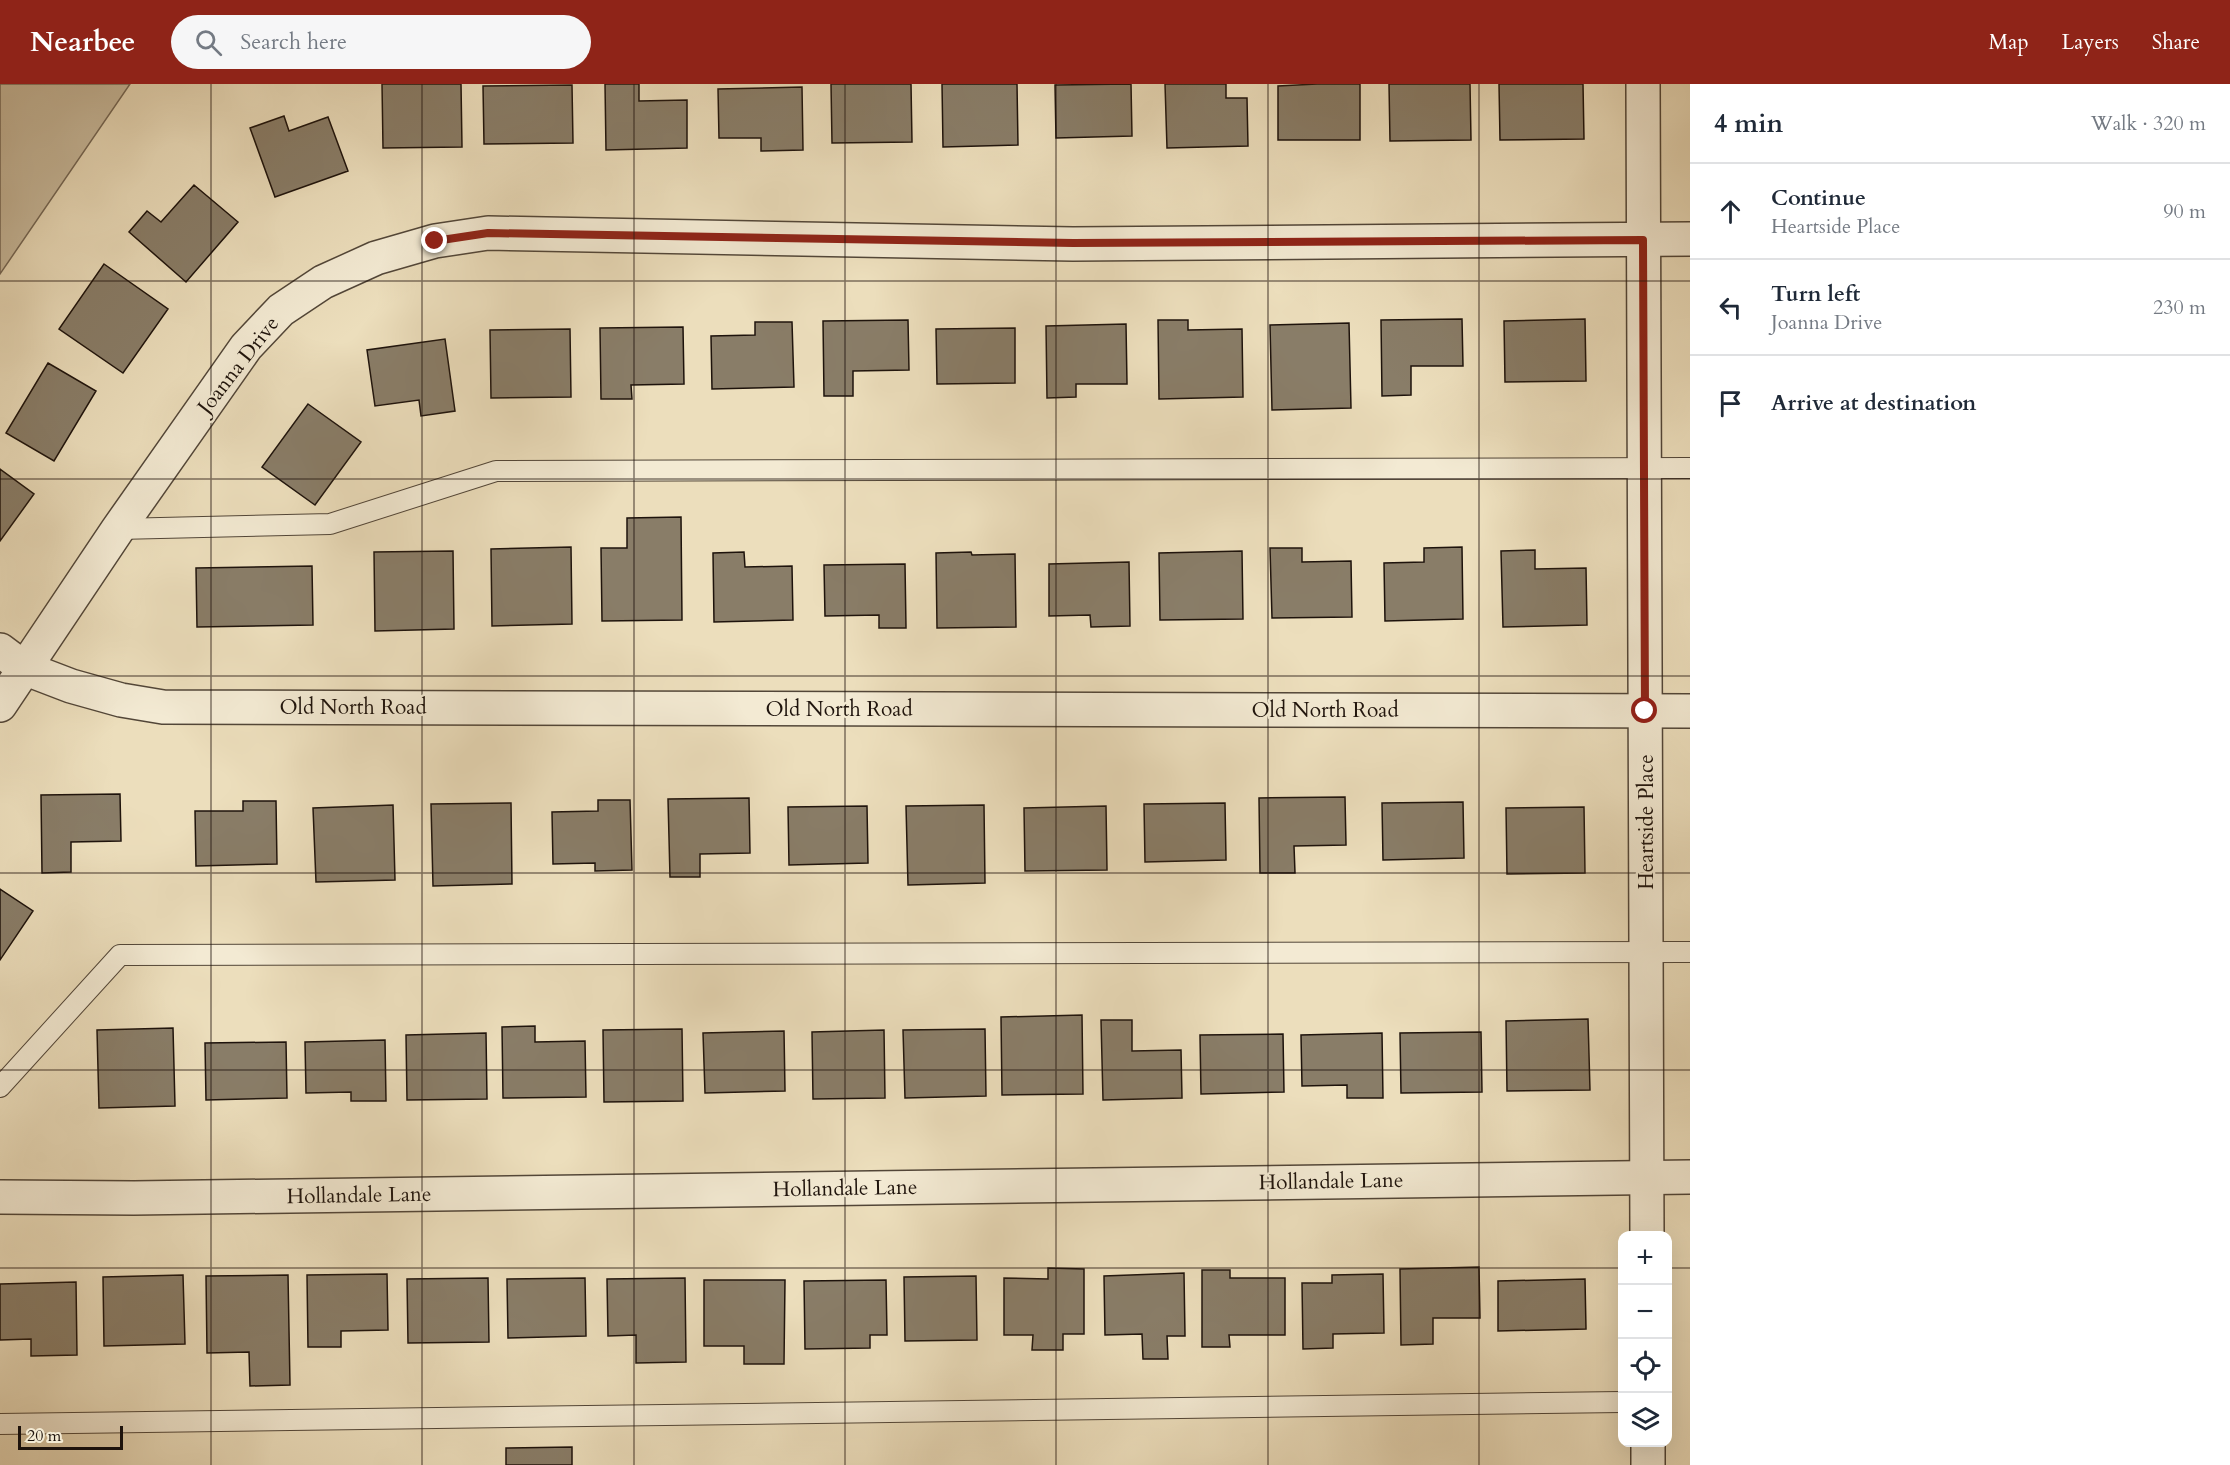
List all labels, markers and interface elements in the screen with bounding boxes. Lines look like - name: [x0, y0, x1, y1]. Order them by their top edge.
- search box: [171, 15, 591, 69]
- text: Nearbee: [30, 23, 135, 61]
- icon: search: [192, 26, 225, 59]
- text: Search here: [240, 27, 347, 57]
- text: Map: [1989, 28, 2029, 57]
- text: Layers: [2062, 28, 2119, 57]
- text: Share: [2152, 28, 2200, 57]
- text: 4 min: [1714, 106, 1783, 141]
- text: Walk · 320 m: [2091, 110, 2206, 137]
- text: Continue: [1771, 183, 1866, 213]
- icon: ahead: [1714, 195, 1747, 228]
- text: 90 m: [2163, 198, 2206, 225]
- text: Heartside Place: [1771, 213, 1900, 240]
- route end: [421, 227, 447, 253]
- text: Turn left: [1771, 279, 1860, 309]
- icon: left: [1714, 291, 1747, 324]
- text: 230 m: [2153, 294, 2206, 321]
- text: Joanna Drive: [1771, 309, 1882, 336]
- street label: Joanna Drive: [189, 310, 286, 423]
- icon: arrive: [1714, 387, 1747, 420]
- text: Arrive at destination: [1771, 388, 1976, 418]
- street label: Old North Road: [279, 693, 427, 722]
- street label: Old North Road: [765, 695, 913, 724]
- street label: Old North Road: [1251, 696, 1399, 725]
- route start: [1631, 697, 1657, 723]
- street label: Heartside Place: [1632, 754, 1661, 890]
- street label: Hollandale Lane: [1258, 1166, 1404, 1197]
- street label: Hollandale Lane: [772, 1173, 918, 1204]
- street label: Hollandale Lane: [286, 1180, 432, 1211]
- map controls: [1618, 1231, 1672, 1447]
- button: +: [1618, 1231, 1672, 1285]
- button: −: [1618, 1285, 1672, 1339]
- button: locate: [1618, 1339, 1672, 1393]
- button: layers: [1618, 1393, 1672, 1447]
- scale bar: [18, 1423, 123, 1450]
- text: 20 m: [27, 1425, 61, 1447]

